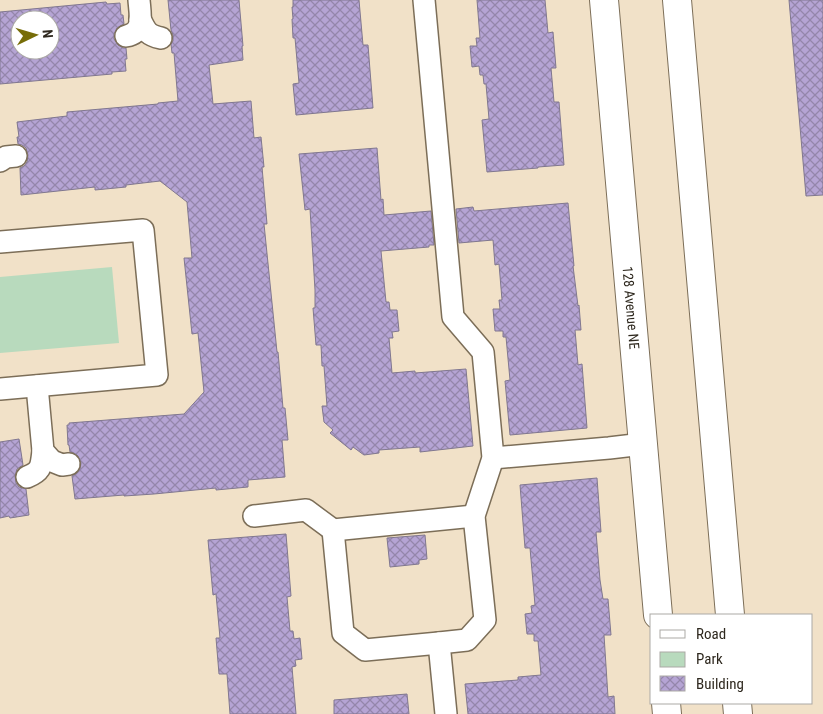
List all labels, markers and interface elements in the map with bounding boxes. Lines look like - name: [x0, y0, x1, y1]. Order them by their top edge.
- north arrow: [10, 10, 60, 60]
- text: N: [40, 29, 56, 39]
- street label: 128 Avenue NE: [619, 266, 643, 350]
- legend: [650, 614, 813, 704]
- text: Road: [696, 625, 726, 643]
- text: Park: [696, 650, 723, 668]
- text: Building: [696, 675, 744, 693]

